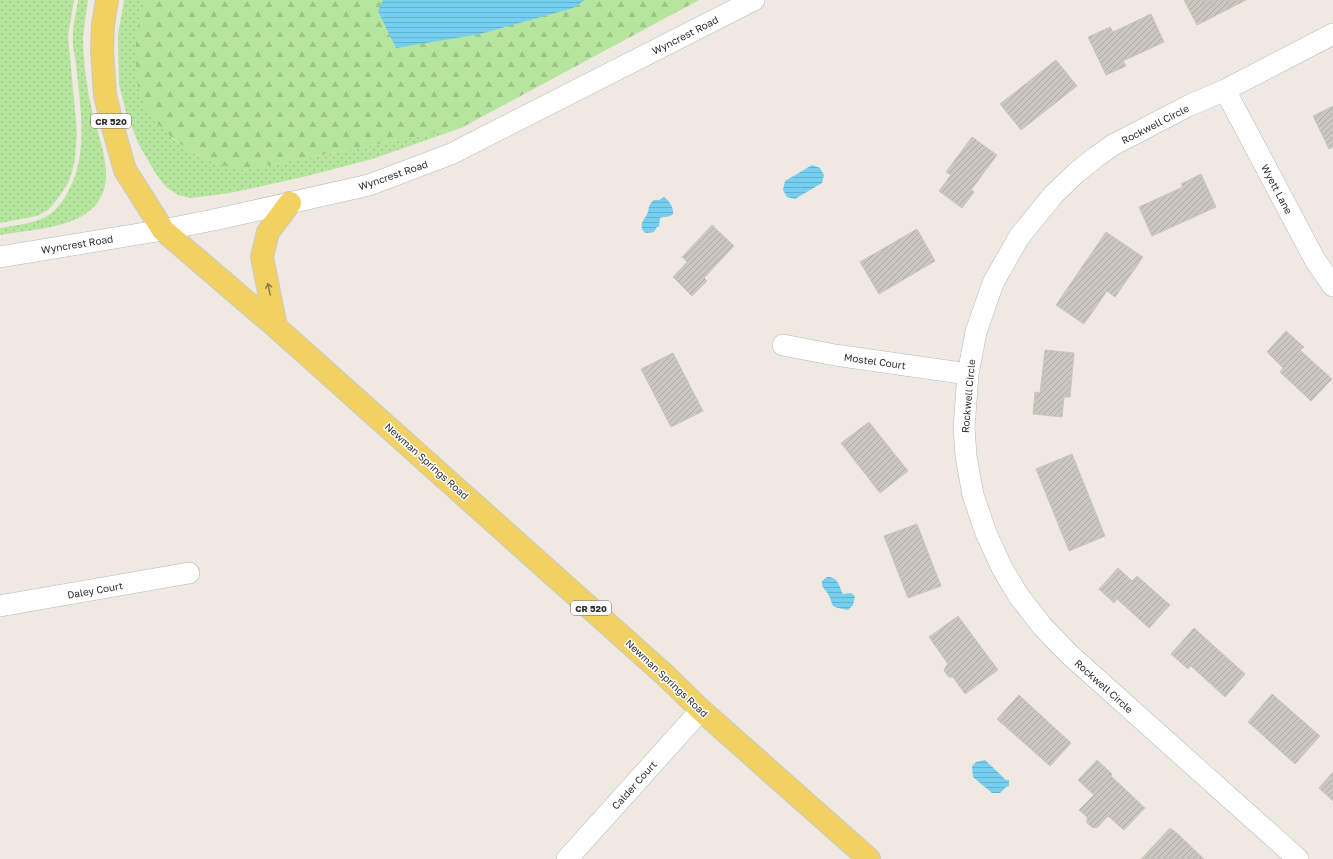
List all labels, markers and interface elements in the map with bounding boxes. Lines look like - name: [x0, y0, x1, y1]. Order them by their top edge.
- street label: Wyncrest Road: [650, 13, 720, 57]
- street label: Rockwell Circle: [1119, 102, 1191, 146]
- road number: CR 520: [91, 114, 131, 128]
- street label: Wyncrest Road: [357, 157, 429, 193]
- street label: Wyett Lane: [1259, 162, 1295, 216]
- street label: Wyncrest Road: [40, 232, 114, 256]
- one-way arrow: [264, 283, 272, 296]
- street label: Mostel Court: [843, 351, 907, 371]
- street label: Rockwell Circle: [959, 358, 977, 433]
- street label: Newman Springs Road: [383, 420, 471, 502]
- street label: Daley Court: [66, 579, 124, 601]
- road number: CR 520: [571, 601, 611, 615]
- street label: Newman Springs Road: [623, 637, 711, 719]
- street label: Rockwell Circle: [1072, 657, 1136, 715]
- street label: Calder Court: [609, 758, 659, 812]

